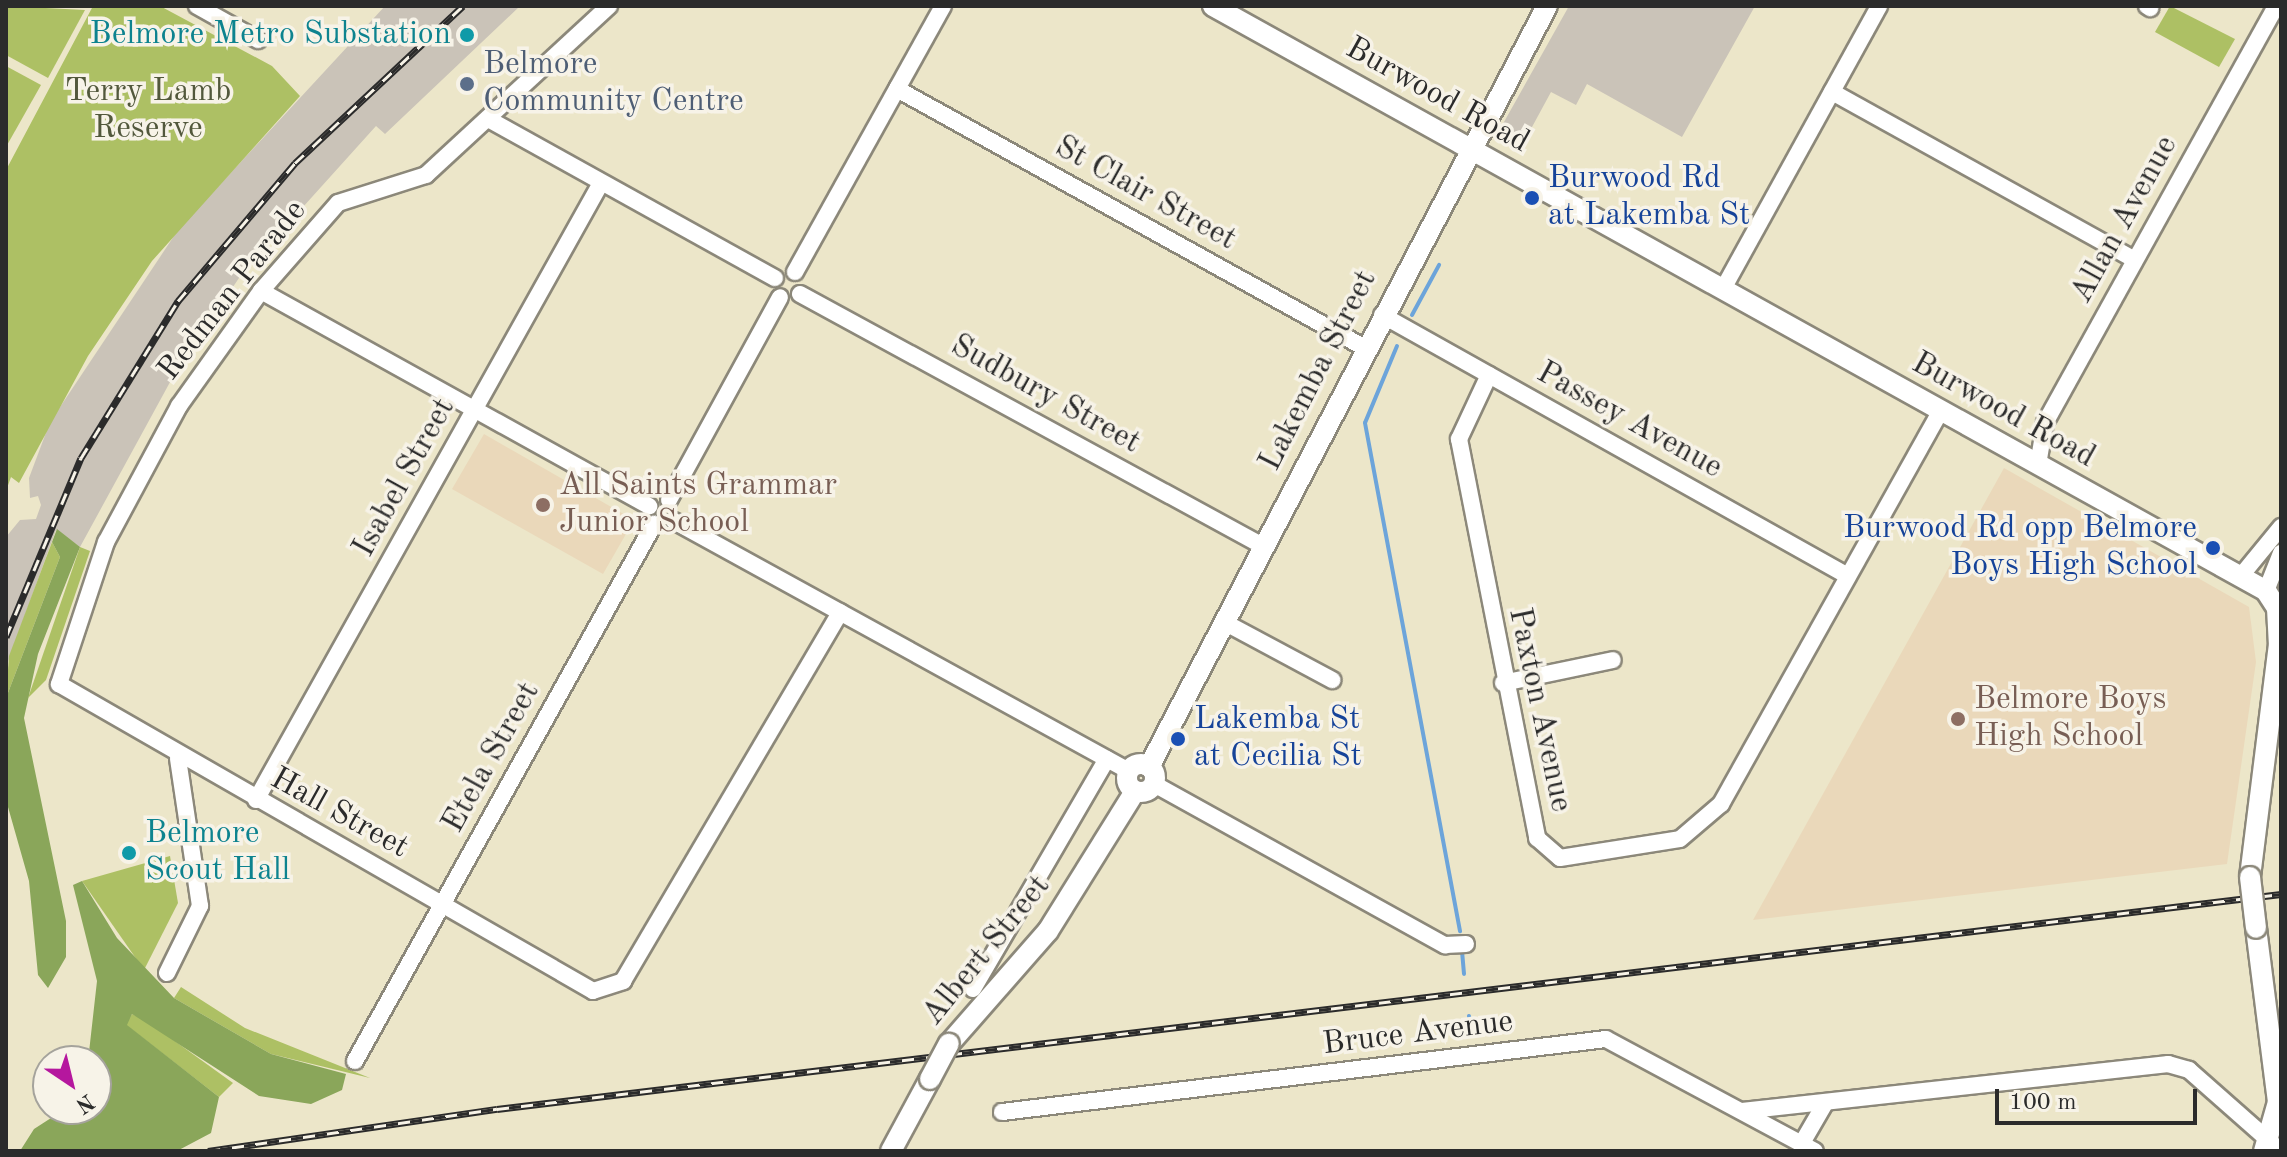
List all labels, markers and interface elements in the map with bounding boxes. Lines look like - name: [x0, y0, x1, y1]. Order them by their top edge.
- place label: Belmore Metro Substation: [90, 16, 451, 54]
- marker: Belmore Metro Substation: [458, 26, 476, 44]
- street label: Burwood Road: [1338, 30, 1536, 162]
- place label: Belmore Community Centre: [483, 47, 744, 122]
- park label: Terry Lamb Reserve: [65, 74, 231, 149]
- marker: Belmore Community Centre: [458, 75, 476, 93]
- street label: St Clair Street: [1048, 128, 1242, 260]
- street label: Allan Avenue: [2063, 130, 2187, 310]
- place label: Burwood Rd at Lakemba St: [1548, 161, 1750, 236]
- marker: Burwood Rd at Lakemba St: [1523, 189, 1541, 207]
- street label: Redman Parade: [151, 193, 315, 389]
- street label: Lakemba Street: [1252, 264, 1386, 478]
- street label: Sudbury Street: [943, 327, 1147, 463]
- street label: Burwood Road: [1904, 345, 2102, 477]
- street label: Passey Avenue: [1530, 354, 1728, 488]
- street label: Isabel Street: [346, 392, 464, 564]
- place label: All Saints Grammar Junior School: [559, 468, 837, 543]
- marker: All Saints Grammar Junior School: [534, 496, 552, 514]
- place label: Burwood Rd opp Belmore Boys High School: [1843, 511, 2197, 586]
- marker: Burwood Rd opp Belmore Boys High School: [2204, 539, 2222, 557]
- street label: Paxton Avenue: [1499, 604, 1579, 816]
- street label: Etela Street: [435, 676, 549, 840]
- place label: Belmore Boys High School: [1974, 682, 2166, 757]
- place label: Lakemba St at Cecilia St: [1194, 702, 1362, 777]
- marker: Belmore Boys High School: [1949, 710, 1967, 728]
- marker: Lakemba St at Cecilia St: [1169, 730, 1187, 748]
- street label: Hall Street: [263, 760, 415, 868]
- place label: Belmore Scout Hall: [145, 816, 290, 891]
- marker: Belmore Scout Hall: [120, 844, 138, 862]
- street label: Albert Street: [915, 868, 1059, 1034]
- street label: Bruce Avenue: [1321, 1003, 1515, 1065]
- north arrow: [32, 1045, 112, 1125]
- scale bar: [1999, 1073, 2201, 1123]
- text: N: [71, 1089, 98, 1117]
- text: 100 m: [2009, 1091, 2077, 1115]

